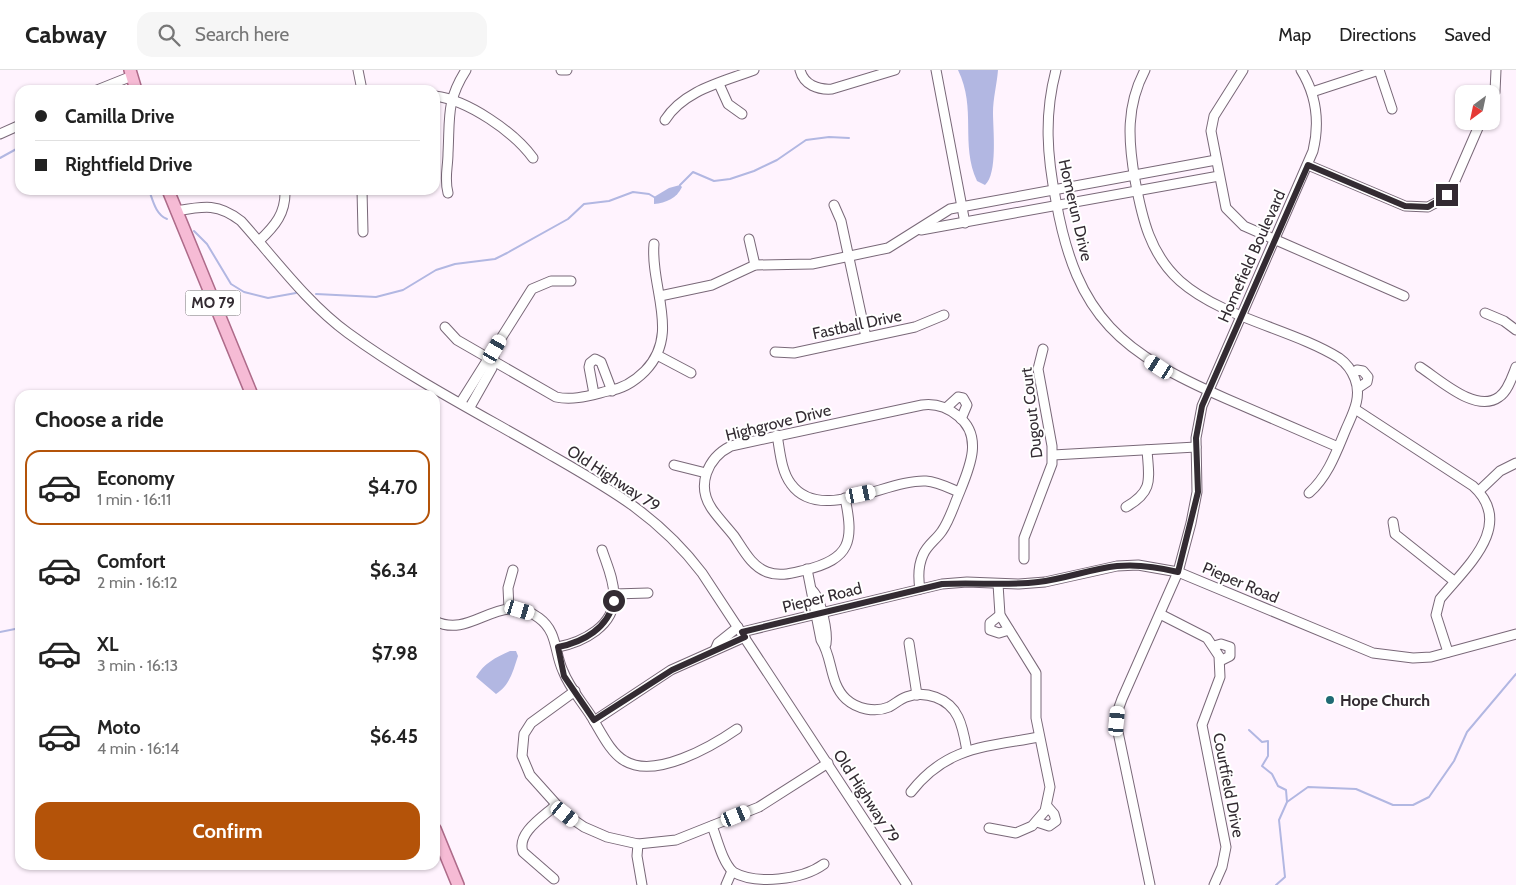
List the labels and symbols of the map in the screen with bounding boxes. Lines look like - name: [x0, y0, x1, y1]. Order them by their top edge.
- north arrow: [1455, 85, 1500, 130]
- street label: Homerun Drive: [1055, 157, 1096, 263]
- route end: [1436, 184, 1458, 206]
- street label: Homefield Boulevard: [1214, 187, 1289, 325]
- road number: MO 79: [186, 290, 240, 316]
- street label: Fastball Drive: [811, 306, 903, 343]
- car: [481, 332, 508, 366]
- car: [1142, 353, 1175, 381]
- street label: Dugout Court: [1016, 366, 1046, 459]
- street label: Highgrove Drive: [723, 400, 833, 445]
- street label: Old Highway 79: [564, 441, 664, 516]
- car: [844, 484, 877, 504]
- street label: Pieper Road: [1200, 558, 1282, 607]
- street label: Pieper Road: [780, 578, 864, 617]
- route start: [603, 590, 625, 612]
- car: [503, 598, 536, 622]
- place label: Hope Church: [1340, 691, 1430, 710]
- marker: Hope Church: [1324, 694, 1336, 706]
- car: [1108, 705, 1125, 737]
- street label: Courtfield Drive: [1209, 731, 1248, 839]
- street label: Old Highway 79: [829, 746, 904, 846]
- car: [548, 799, 581, 829]
- car: [719, 803, 752, 829]

